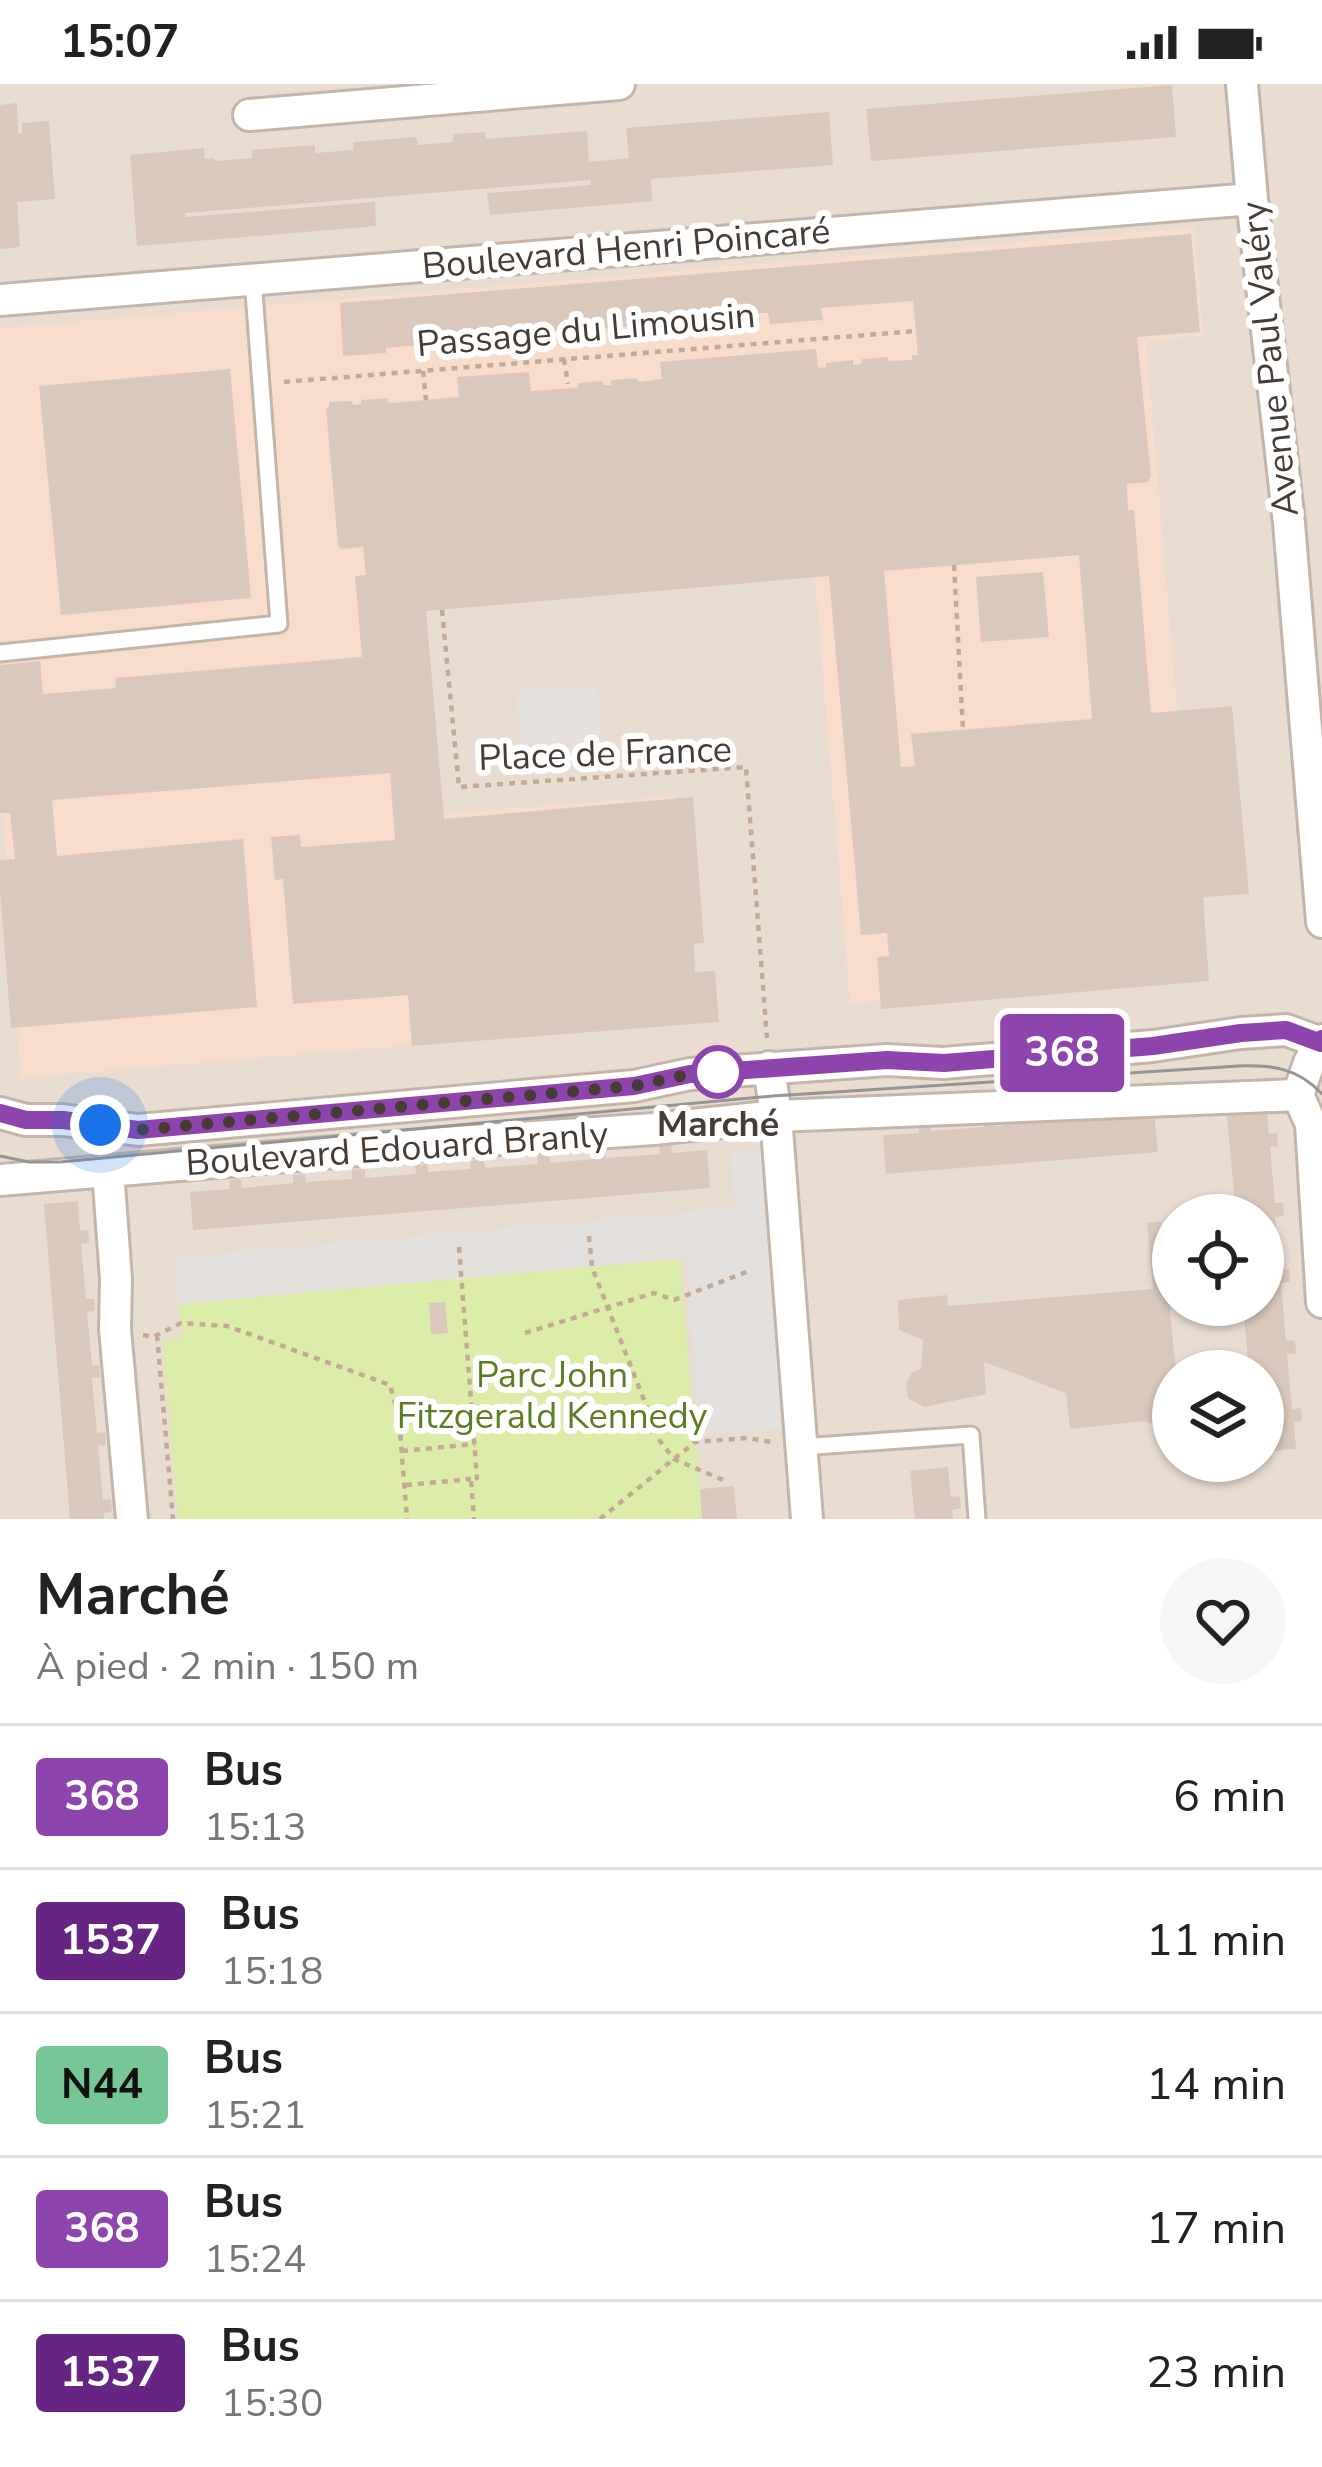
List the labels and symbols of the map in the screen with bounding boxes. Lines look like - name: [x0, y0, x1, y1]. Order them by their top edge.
- street label: Avenue Paul Valéry: [1229, 198, 1311, 519]
- street label: Boulevard Henri Poincaré: [420, 207, 832, 291]
- street label: Passage du Limousin: [415, 291, 757, 369]
- street label: Place de France: [477, 725, 733, 783]
- line badge: 368: [993, 1014, 1131, 1092]
- marker: Marché: [693, 1047, 743, 1097]
- your location: [70, 1095, 130, 1155]
- place label: Marché: [657, 1100, 779, 1149]
- street label: Boulevard Edouard Branly: [184, 1110, 610, 1188]
- park label: Parc John Fitzgerald Kennedy: [397, 1351, 708, 1441]

